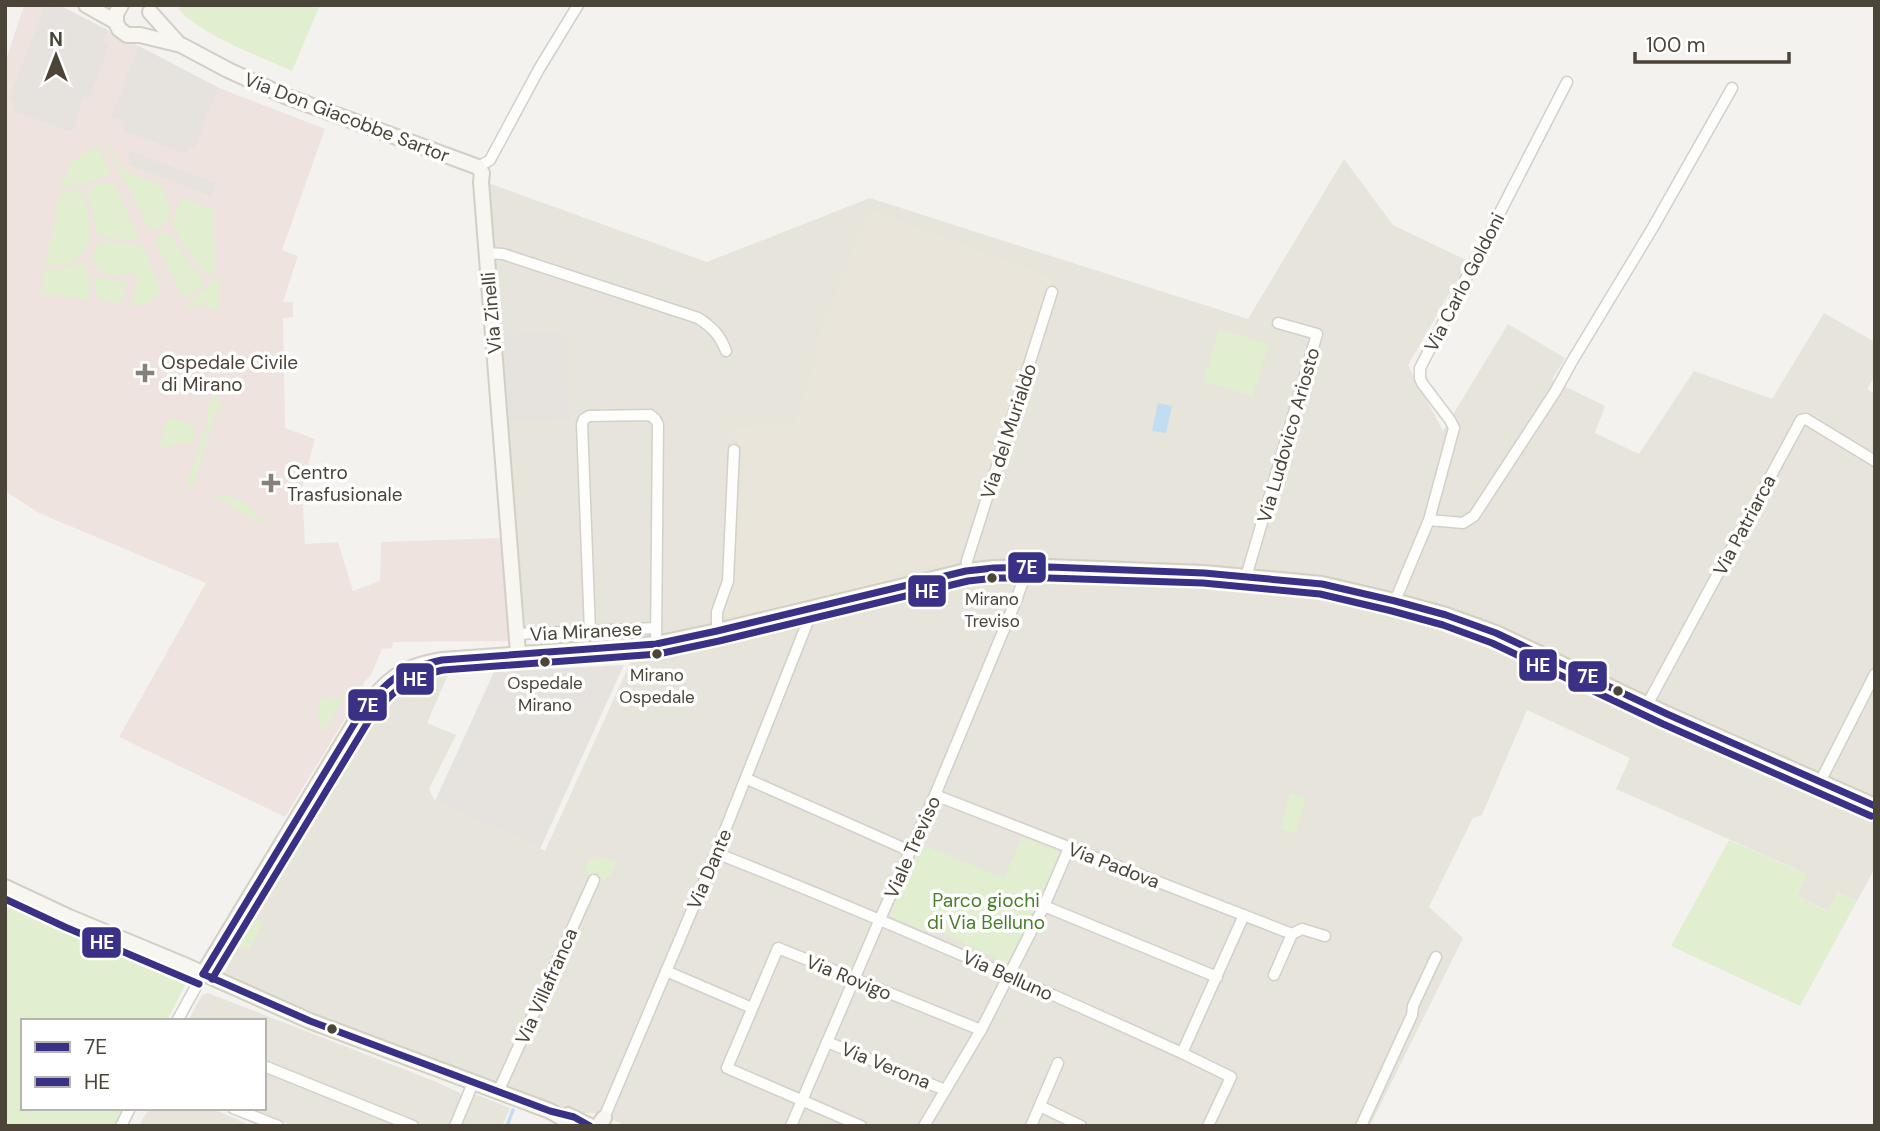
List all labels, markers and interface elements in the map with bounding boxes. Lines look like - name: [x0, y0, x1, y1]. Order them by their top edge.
- north arrow: [21, 21, 91, 91]
- scale bar: [1635, 21, 1789, 65]
- text: N: [49, 27, 63, 52]
- text: 100 m: [1646, 31, 1706, 59]
- street label: Via Don Giacobbe Sartor: [241, 67, 453, 168]
- street label: Via Carlo Goldoni: [1419, 208, 1510, 356]
- street label: Via Zinelli: [475, 271, 508, 355]
- street label: Via Ludovico Ariosto: [1252, 345, 1325, 526]
- place label: Ospedale Civile di Mirano: [161, 350, 298, 397]
- street label: Via del Murialdo: [975, 360, 1042, 502]
- marker: Ospedale Civile di Mirano: [135, 363, 155, 383]
- place label: Centro Trasfusionale: [287, 460, 402, 507]
- street label: Via Patriarca: [1707, 471, 1781, 580]
- marker: Centro Trasfusionale: [261, 473, 281, 493]
- line badge: 7E: [1007, 551, 1047, 584]
- text: 7E: [1016, 555, 1038, 580]
- marker: Mirano Treviso: [985, 571, 999, 585]
- line badge: HE: [907, 574, 947, 608]
- text: HE: [915, 579, 939, 604]
- place label: Mirano Treviso: [964, 588, 1020, 632]
- street label: Via Miranese: [529, 616, 643, 647]
- marker: Mirano Ospedale: [650, 647, 664, 661]
- line badge: HE: [1518, 648, 1558, 682]
- text: HE: [1526, 653, 1550, 678]
- marker: Ospedale Mirano: [538, 655, 552, 669]
- line badge: 7E: [1567, 660, 1608, 693]
- line badge: HE: [395, 662, 435, 696]
- place label: Mirano Ospedale: [619, 664, 695, 708]
- text: 7E: [1577, 664, 1599, 689]
- text: HE: [403, 667, 427, 692]
- place label: Ospedale Mirano: [507, 672, 583, 716]
- unlabelled marker: [1611, 684, 1625, 698]
- line badge: 7E: [347, 688, 388, 722]
- text: 7E: [357, 693, 379, 718]
- street label: Viale Treviso: [879, 792, 946, 902]
- street label: Via Dante: [681, 825, 738, 913]
- street label: Via Padova: [1064, 837, 1163, 894]
- park label: Parco giochi di Via Belluno: [927, 888, 1045, 935]
- street label: Via Villafranca: [510, 924, 583, 1048]
- line badge: HE: [81, 926, 122, 959]
- text: HE: [90, 930, 114, 955]
- street label: Via Belluno: [959, 944, 1057, 1006]
- street label: Via Rovigo: [802, 949, 895, 1006]
- legend: [21, 1019, 266, 1110]
- unlabelled marker: [325, 1022, 339, 1036]
- text: 7E: [84, 1033, 107, 1061]
- street label: Via Verona: [838, 1036, 934, 1095]
- text: HE: [84, 1068, 110, 1096]

